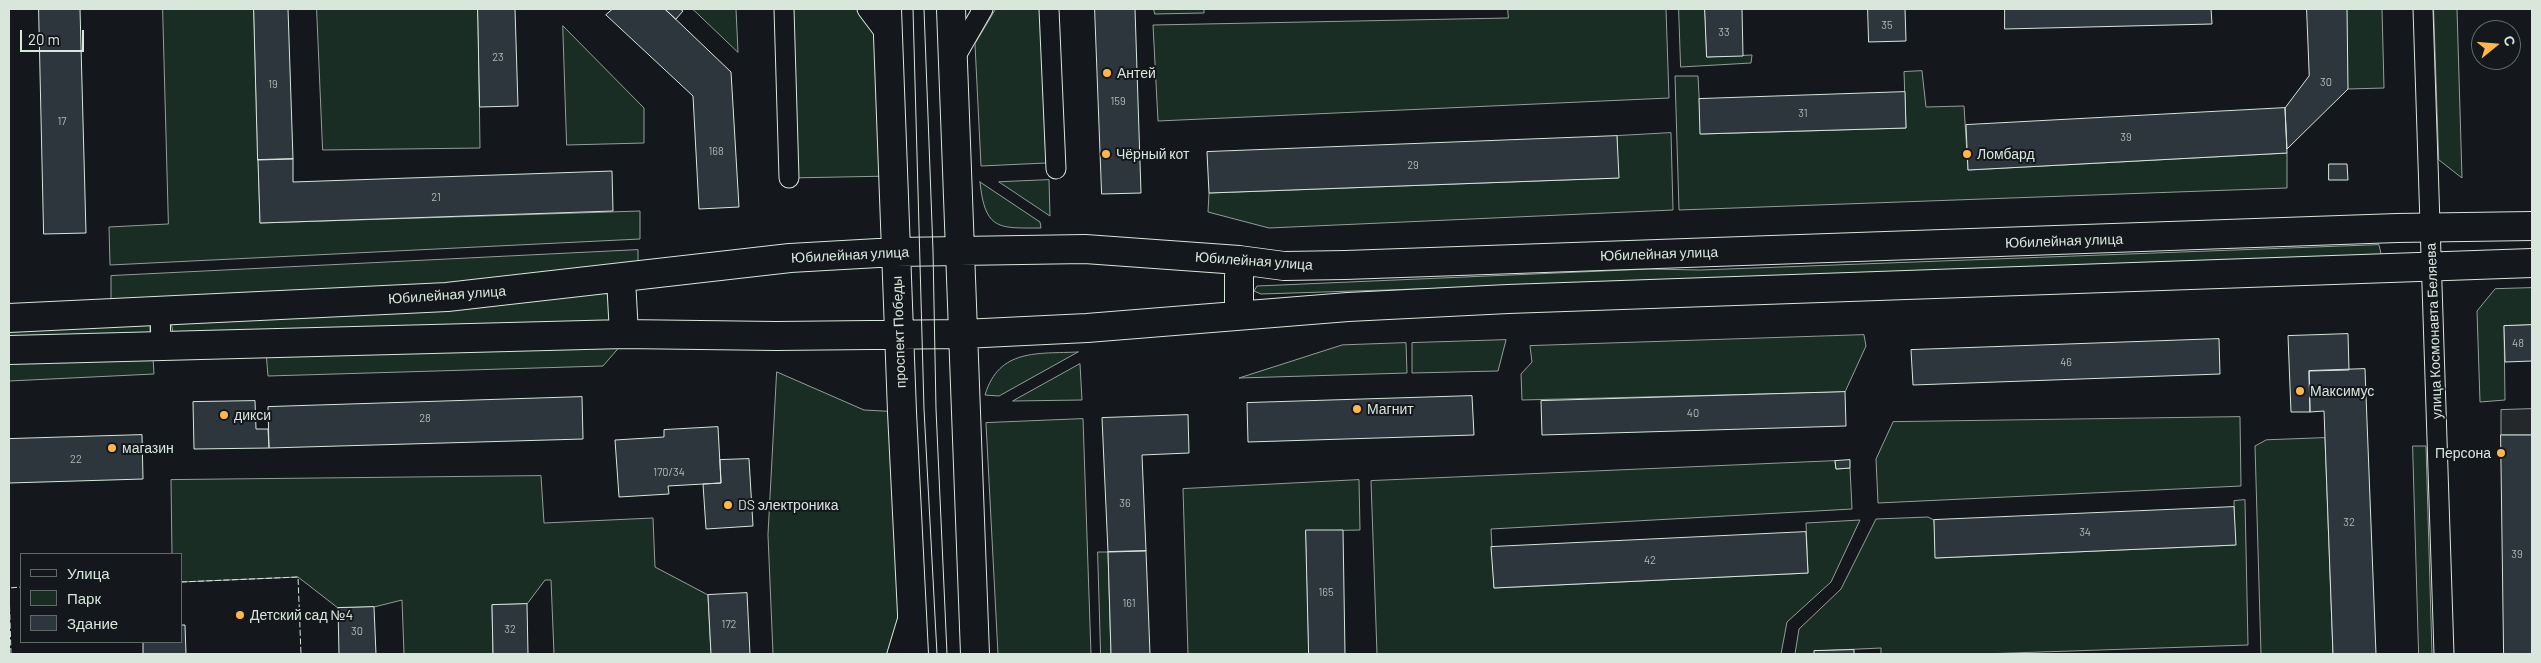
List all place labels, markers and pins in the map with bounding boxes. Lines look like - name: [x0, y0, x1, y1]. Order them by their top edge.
- place label: Антей: [1117, 65, 1156, 81]
- marker: Антей: [1101, 67, 1113, 79]
- place label: Чёрный кот: [1116, 146, 1189, 162]
- place label: Ломбард: [1977, 146, 2035, 162]
- marker: Чёрный кот: [1100, 148, 1112, 160]
- marker: Ломбард: [1961, 148, 1973, 160]
- place label: Максимус: [2310, 383, 2374, 399]
- marker: Максимус: [2294, 385, 2306, 397]
- place label: Магнит: [1367, 401, 1414, 417]
- marker: Магнит: [1351, 403, 1363, 415]
- place label: дикси: [234, 407, 271, 423]
- marker: дикси: [218, 409, 230, 421]
- place label: магазин: [122, 440, 174, 456]
- marker: магазин: [106, 442, 118, 454]
- place label: Персона: [2435, 445, 2491, 461]
- marker: Персона: [2495, 447, 2507, 459]
- place label: DS электроника: [738, 497, 838, 513]
- marker: DS электроника: [722, 499, 734, 511]
- place label: Детский сад №4: [250, 607, 353, 623]
- marker: Детский сад №4: [234, 609, 246, 621]

